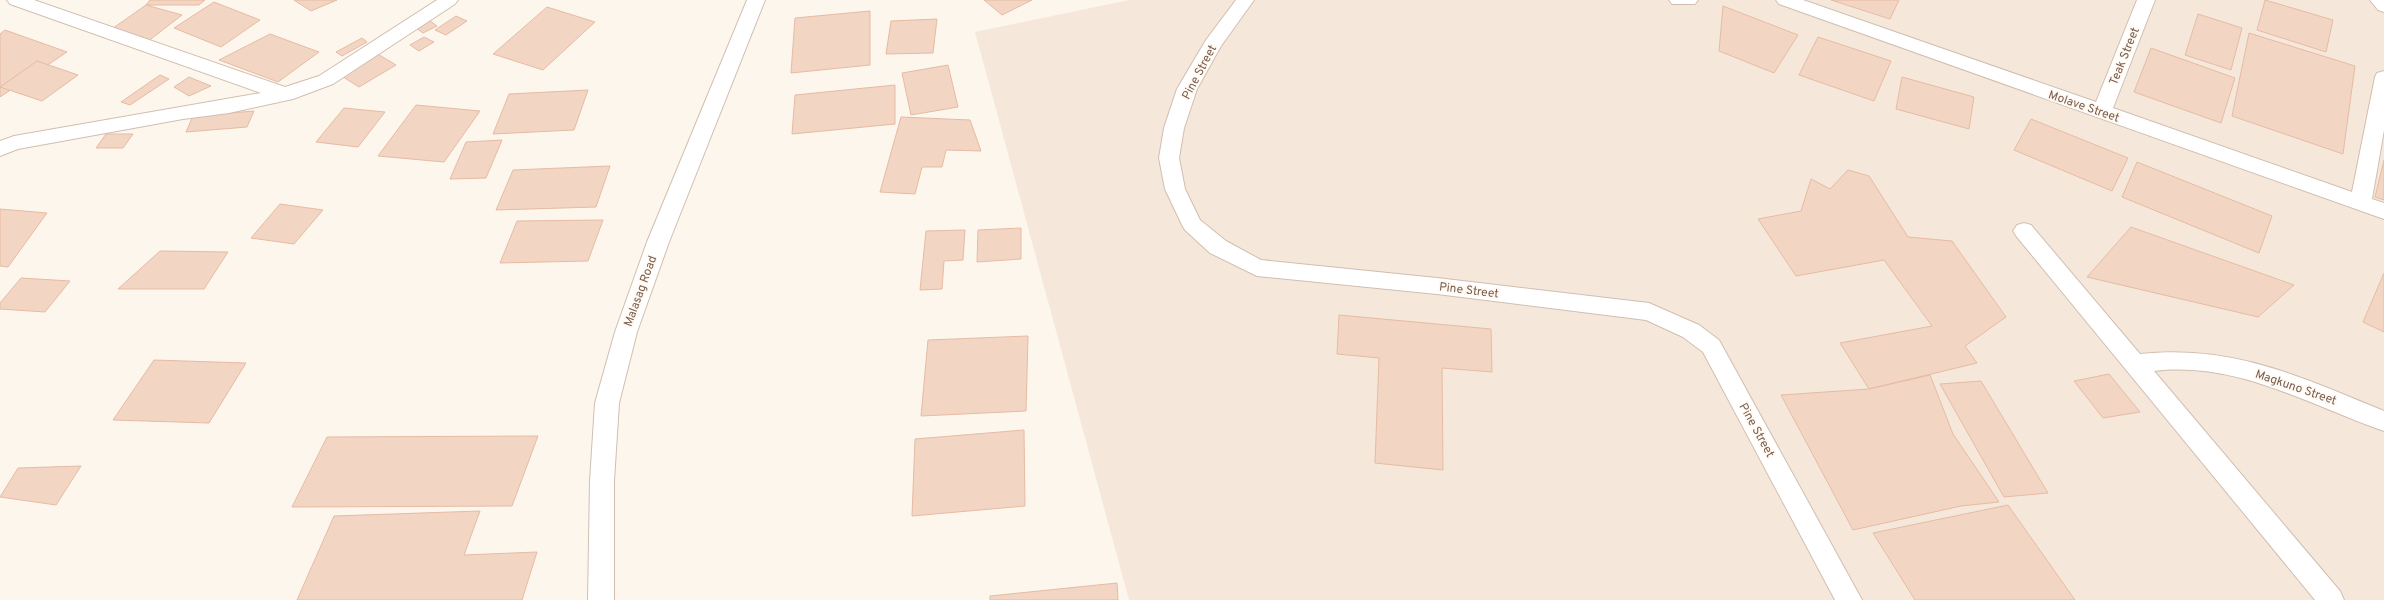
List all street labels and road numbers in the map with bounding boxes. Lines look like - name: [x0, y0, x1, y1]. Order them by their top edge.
- street label: Teak Street: [2106, 25, 2144, 88]
- street label: Pine Street: [1179, 42, 1221, 103]
- street label: Molave Street: [2046, 87, 2121, 127]
- street label: Malasag Road: [621, 254, 661, 329]
- street label: Pine Street: [1438, 279, 1500, 303]
- street label: Magkuno Street: [2253, 367, 2338, 409]
- street label: Pine Street: [1735, 400, 1778, 461]

